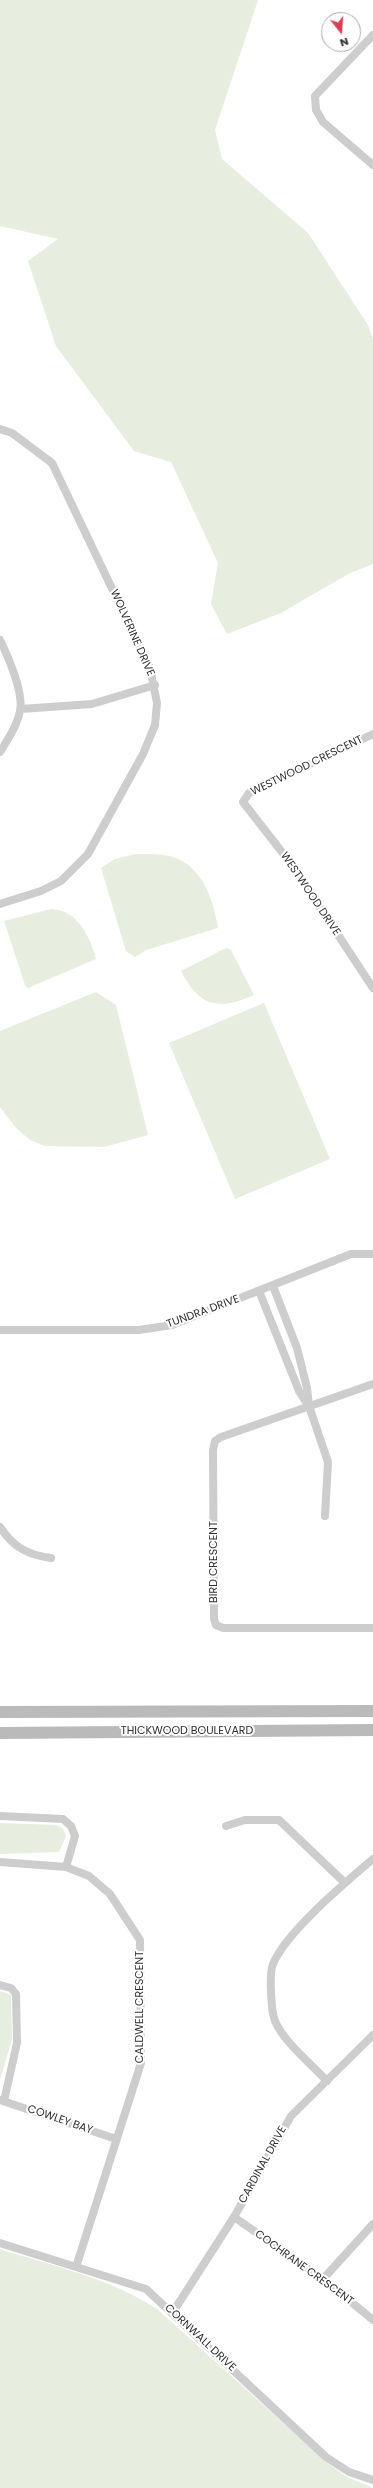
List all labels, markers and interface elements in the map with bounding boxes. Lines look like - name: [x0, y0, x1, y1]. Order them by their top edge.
- north arrow: [321, 12, 361, 52]
- text: N: [338, 34, 351, 51]
- street label: WOLVERINE DRIVE: [107, 588, 157, 678]
- street label: WESTWOOD CRESCENT: [249, 733, 365, 799]
- street label: WESTWOOD DRIVE: [277, 850, 343, 938]
- street label: TUNDRA DRIVE: [165, 1293, 241, 1331]
- street label: BIRD CRESCENT: [207, 1521, 221, 1603]
- street label: THICKWOOD BOULEVARD: [121, 1724, 253, 1738]
- street label: CALDWELL CRESCENT: [133, 1951, 147, 2063]
- street label: COWLEY BAY: [26, 2103, 94, 2137]
- street label: CARDINAL DRIVE: [236, 2124, 290, 2206]
- street label: COCHRANE CRESCENT: [252, 2228, 356, 2308]
- street label: CORNWALL DRIVE: [162, 2302, 238, 2374]

